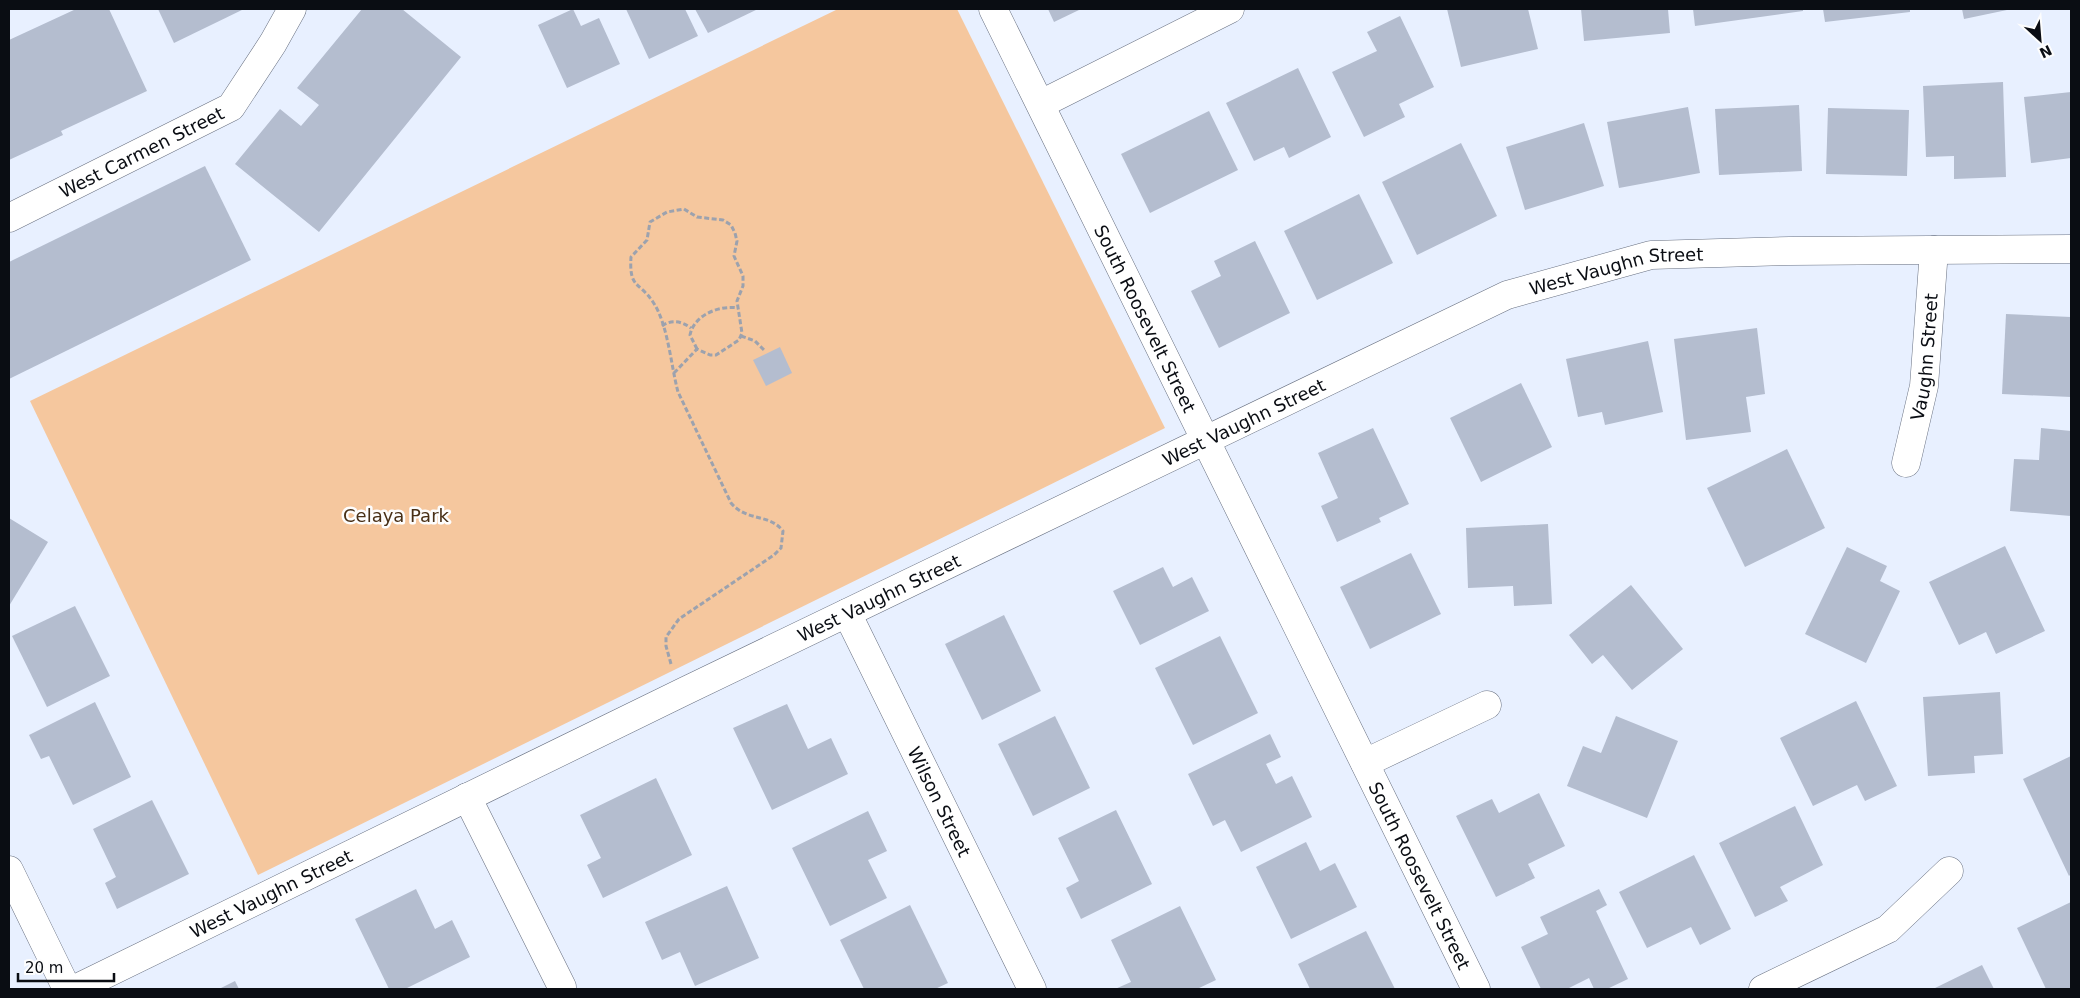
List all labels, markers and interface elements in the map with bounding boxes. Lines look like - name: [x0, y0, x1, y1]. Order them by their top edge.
- north arrow: [2015, 15, 2065, 65]
- text: N: [2037, 42, 2054, 61]
- street label: West Carmen Street: [56, 102, 227, 202]
- street label: South Roosevelt Street: [1090, 221, 1201, 416]
- street label: West Vaughn Street: [1527, 243, 1704, 299]
- street label: Vaughn Street: [1906, 292, 1941, 423]
- street label: West Vaughn Street: [1159, 374, 1328, 470]
- park label: Celaya Park: [343, 505, 450, 526]
- street label: West Vaughn Street: [794, 550, 964, 646]
- street label: Wilson Street: [904, 743, 976, 860]
- street label: South Roosevelt Street: [1365, 778, 1475, 973]
- street label: West Vaughn Street: [186, 845, 356, 942]
- scale bar: [18, 950, 114, 982]
- text: 20 m: [25, 959, 63, 977]

